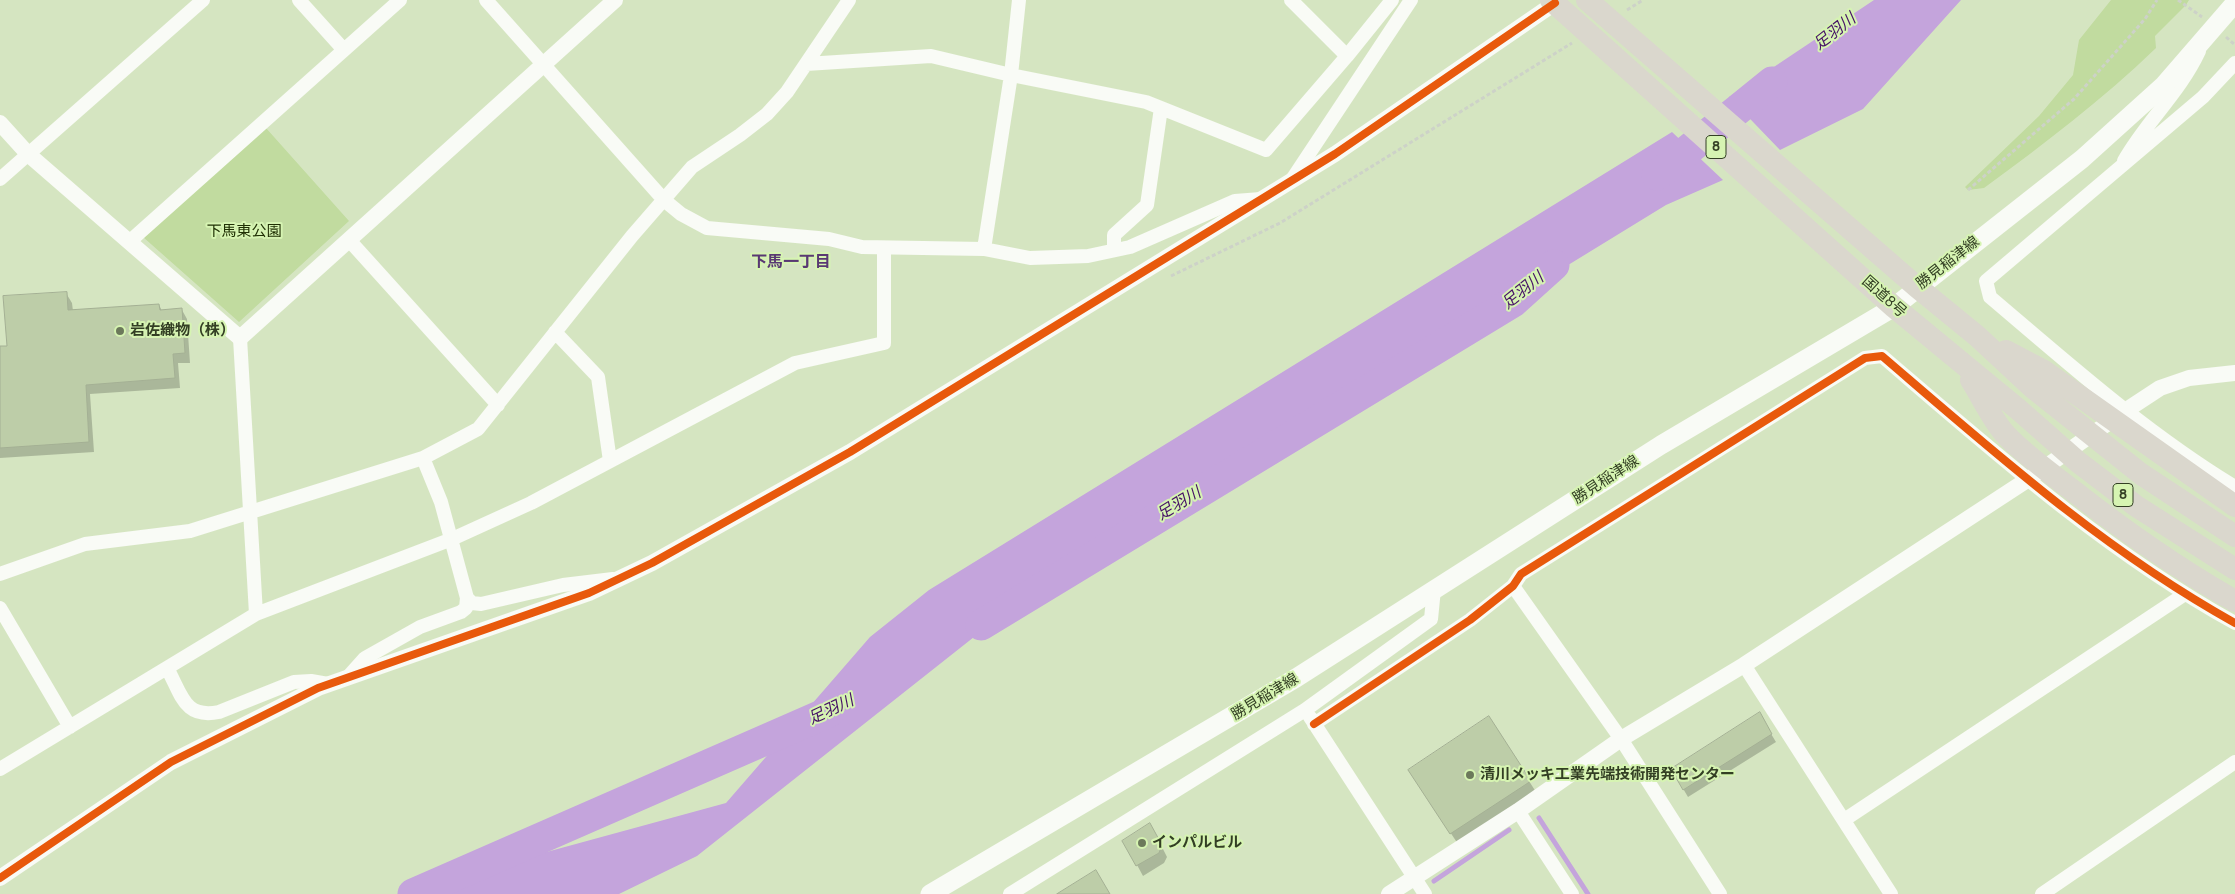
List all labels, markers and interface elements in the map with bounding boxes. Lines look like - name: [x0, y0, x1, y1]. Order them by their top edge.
- water label: 足羽川: [1810, 10, 1860, 54]
- road number: 8: [1706, 136, 1726, 158]
- park label: 下馬東公園: [207, 223, 281, 241]
- street label: 勝見稲津線: [1913, 233, 1983, 293]
- district label: 下馬一丁目: [751, 253, 831, 273]
- water label: 足羽川: [1498, 268, 1548, 314]
- street label: 国道8号: [1858, 272, 1910, 322]
- place label: 岩佐織物（株）: [130, 322, 235, 340]
- marker: 岩佐織物（株）: [114, 325, 126, 337]
- street label: 勝見稲津線: [1570, 452, 1642, 508]
- water label: 足羽川: [1153, 483, 1205, 525]
- road number: 8: [2113, 484, 2133, 506]
- street label: 勝見稲津線: [1228, 670, 1302, 724]
- water label: 足羽川: [805, 691, 857, 729]
- place label: 清川メッキ工業先端技術開発センター: [1480, 766, 1735, 784]
- marker: 清川メッキ工業先端技術開発センター: [1464, 769, 1476, 781]
- place label: インパルビル: [1152, 834, 1242, 852]
- marker: インパルビル: [1136, 837, 1148, 849]

